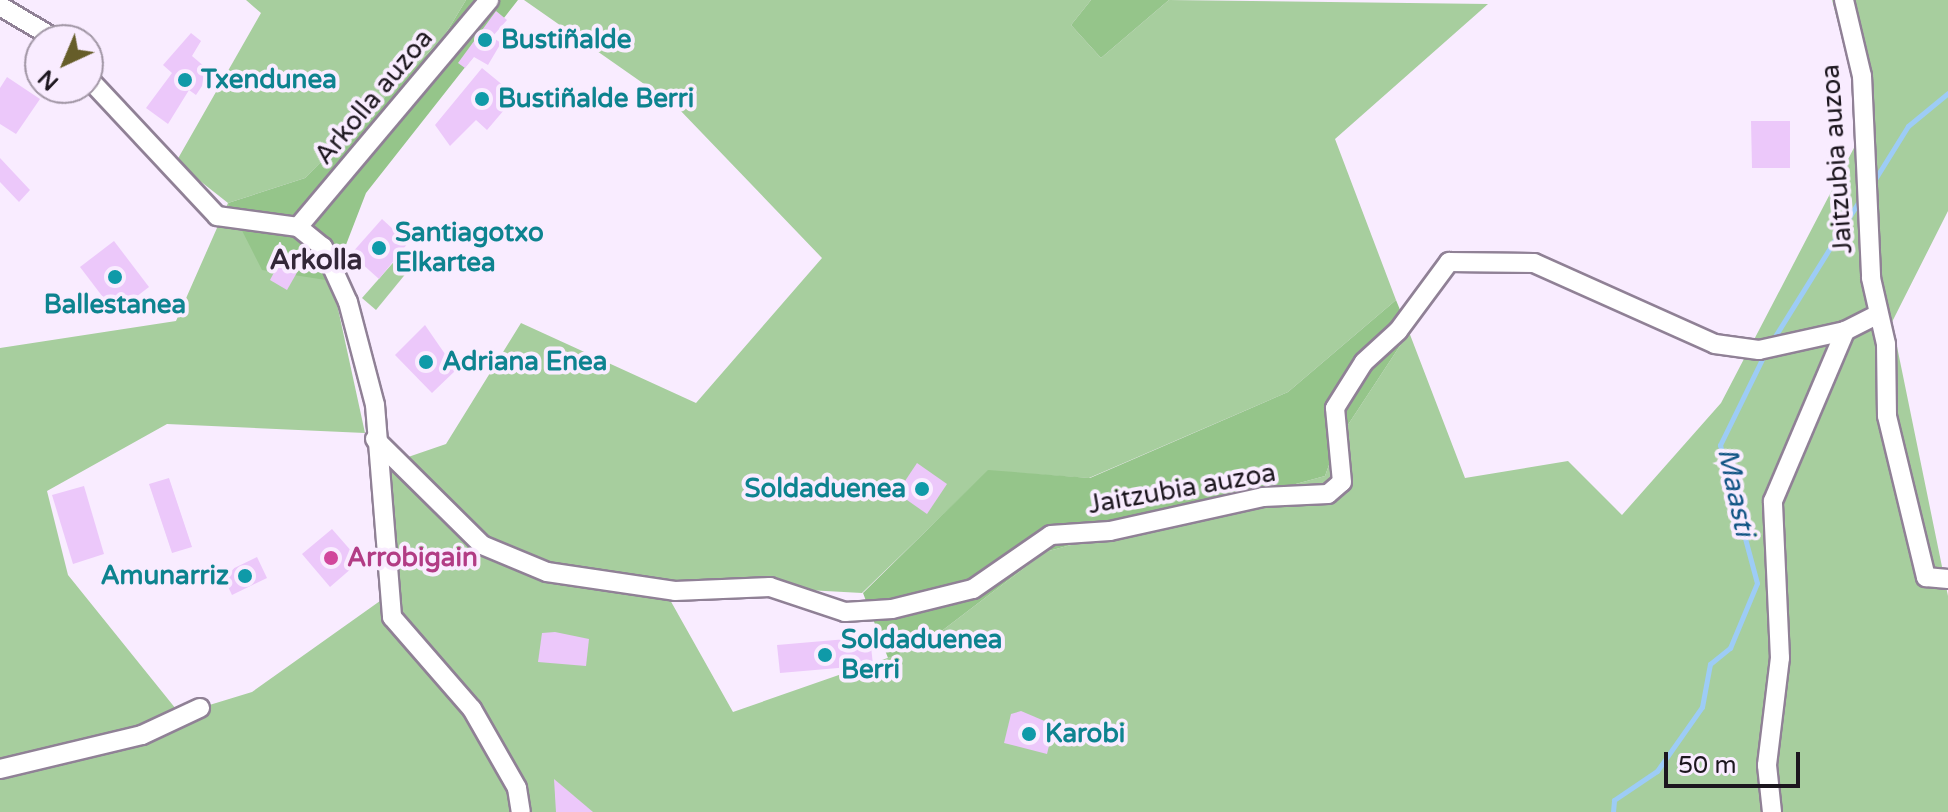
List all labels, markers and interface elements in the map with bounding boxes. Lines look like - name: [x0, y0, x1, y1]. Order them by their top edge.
- street label: Arkolla auzoa: [308, 23, 440, 171]
- north arrow: [24, 24, 104, 104]
- place label: Bustiñalde: [501, 24, 631, 56]
- marker: Bustiñalde: [476, 31, 494, 49]
- street label: Jaitzubia auzoa: [1815, 63, 1859, 255]
- text: N: [33, 64, 64, 95]
- place label: Txendunea: [201, 64, 337, 96]
- marker: Txendunea: [176, 71, 194, 89]
- place label: Bustiñalde Berri: [498, 83, 694, 115]
- marker: Bustiñalde Berri: [473, 90, 491, 108]
- place label: Santiagotxo Elkartea: [395, 217, 544, 278]
- marker: Santiagotxo Elkartea: [370, 239, 388, 257]
- district label: Arkolla: [269, 243, 363, 277]
- marker: Ballestanea: [106, 268, 124, 286]
- place label: Ballestanea: [44, 289, 186, 321]
- place label: Adriana Enea: [442, 346, 607, 378]
- marker: Adriana Enea: [417, 353, 435, 371]
- water label: Maasti: [1710, 445, 1762, 539]
- street label: Jaitzubia auzoa: [1086, 457, 1278, 521]
- place label: Soldaduenea: [745, 473, 906, 505]
- marker: Soldaduenea: [913, 480, 931, 498]
- place label: Arrobigain: [347, 542, 478, 574]
- marker: Arrobigain: [322, 549, 340, 567]
- place label: Amunarriz: [100, 560, 229, 592]
- marker: Amunarriz: [236, 567, 254, 585]
- place label: Soldaduenea Berri: [841, 624, 1002, 686]
- marker: Soldaduenea Berri: [816, 646, 834, 664]
- place label: Karobi: [1045, 718, 1125, 750]
- marker: Karobi: [1020, 725, 1038, 743]
- scale bar: [1668, 736, 1804, 786]
- text: 50 m: [1678, 751, 1736, 780]

